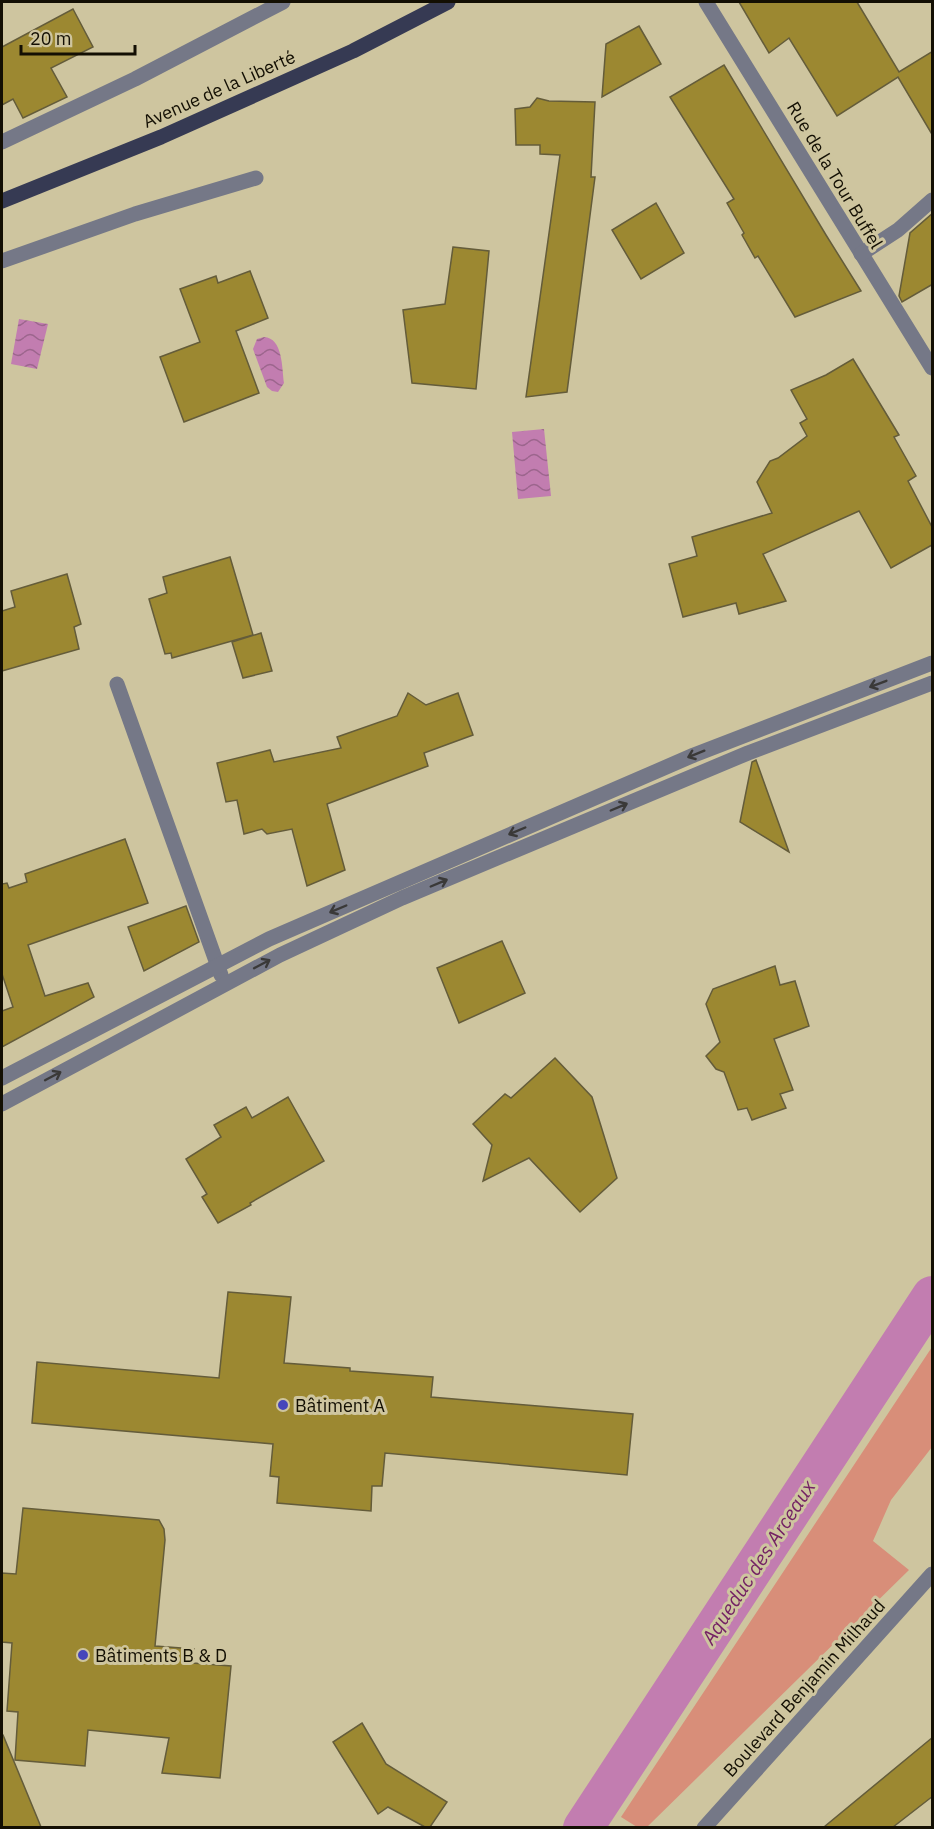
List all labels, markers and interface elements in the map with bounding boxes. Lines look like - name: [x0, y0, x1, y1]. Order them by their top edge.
- scale bar: [21, 18, 135, 56]
- text: 20 m: [30, 27, 72, 50]
- street label: Avenue de la Liberté: [139, 45, 299, 133]
- street label: Rue de la Tour Buffel: [782, 97, 888, 253]
- one-way arrow: [869, 679, 888, 690]
- one-way arrow: [687, 749, 706, 760]
- one-way arrow: [609, 801, 628, 812]
- one-way arrow: [508, 827, 526, 838]
- one-way arrow: [429, 877, 448, 888]
- one-way arrow: [329, 904, 348, 915]
- one-way arrow: [253, 958, 270, 970]
- one-way arrow: [44, 1070, 61, 1082]
- place label: Bâtiment A: [295, 1394, 386, 1417]
- marker: Bâtiment A: [276, 1398, 290, 1412]
- water label: Aqueduc des Arceaux: [694, 1474, 822, 1650]
- street label: Boulevard Benjamin Milhaud: [718, 1594, 890, 1782]
- place label: Bâtiments B & D: [95, 1644, 227, 1667]
- marker: Bâtiments B & D: [76, 1648, 90, 1662]

